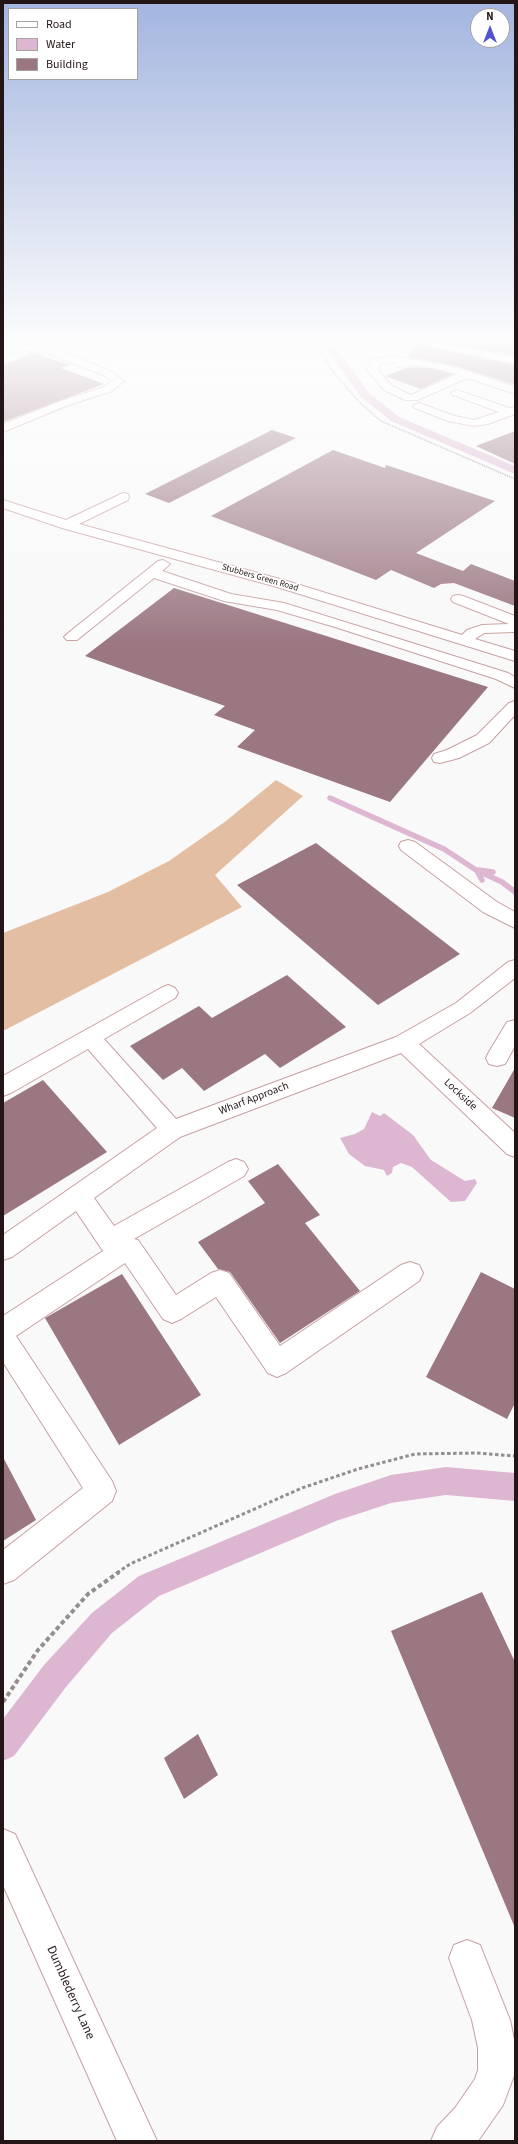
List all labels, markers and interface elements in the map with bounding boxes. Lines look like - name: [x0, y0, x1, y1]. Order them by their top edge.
- legend: [8, 8, 138, 80]
- north arrow: [470, 8, 510, 48]
- text: N: [486, 9, 494, 24]
- text: Road: [46, 16, 72, 33]
- text: Water: [46, 36, 75, 53]
- text: Building: [46, 56, 88, 73]
- street label: Stubbers Green Road: [220, 562, 300, 594]
- street label: Lockside: [441, 1076, 479, 1114]
- street label: Wharf Approach: [217, 1080, 291, 1118]
- street label: Dumblederry Lane: [42, 1944, 98, 2042]

